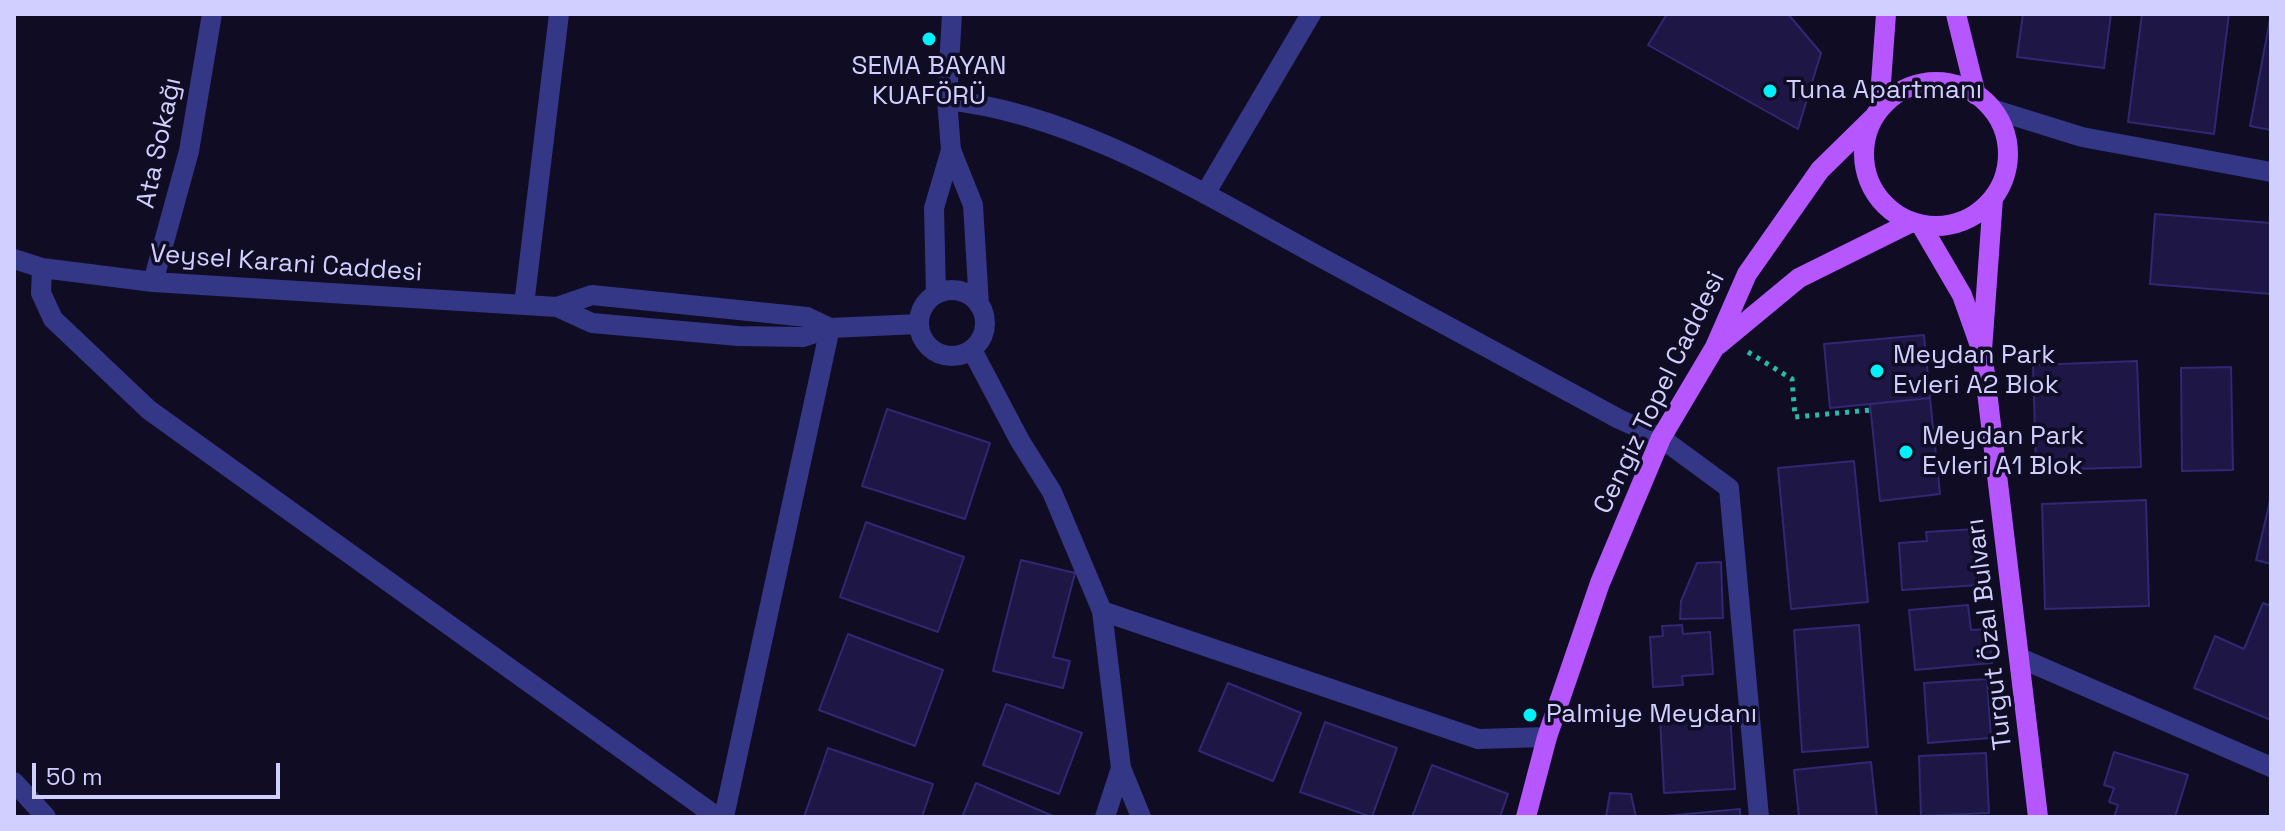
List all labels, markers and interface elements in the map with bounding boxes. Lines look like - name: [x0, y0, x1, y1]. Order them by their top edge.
- marker: SEMA BAYAN KUAFÖRÜ: [920, 30, 938, 48]
- place label: SEMA BAYAN KUAFÖRÜ: [851, 51, 1007, 112]
- street label: Ata Sokağı: [131, 75, 189, 211]
- place label: Tuna Apartmanı: [1786, 75, 1982, 107]
- marker: Tuna Apartmanı: [1761, 82, 1779, 100]
- street label: Veysel Karani Caddesi: [149, 239, 423, 289]
- street label: Cengiz Topel Caddesi: [1588, 267, 1732, 519]
- place label: Meydan Park Evleri A2 Blok: [1893, 340, 2059, 402]
- marker: Meydan Park Evleri A2 Blok: [1868, 362, 1886, 380]
- place label: Meydan Park Evleri A1 Blok: [1922, 421, 2084, 482]
- marker: Meydan Park Evleri A1 Blok: [1897, 443, 1915, 461]
- street label: Turgut Özal Bulvarı: [1960, 517, 2020, 751]
- place label: Palmiye Meydanı: [1546, 699, 1757, 731]
- marker: Palmiye Meydanı: [1521, 706, 1539, 724]
- scale bar: [36, 747, 284, 797]
- text: 50 m: [46, 761, 103, 792]

